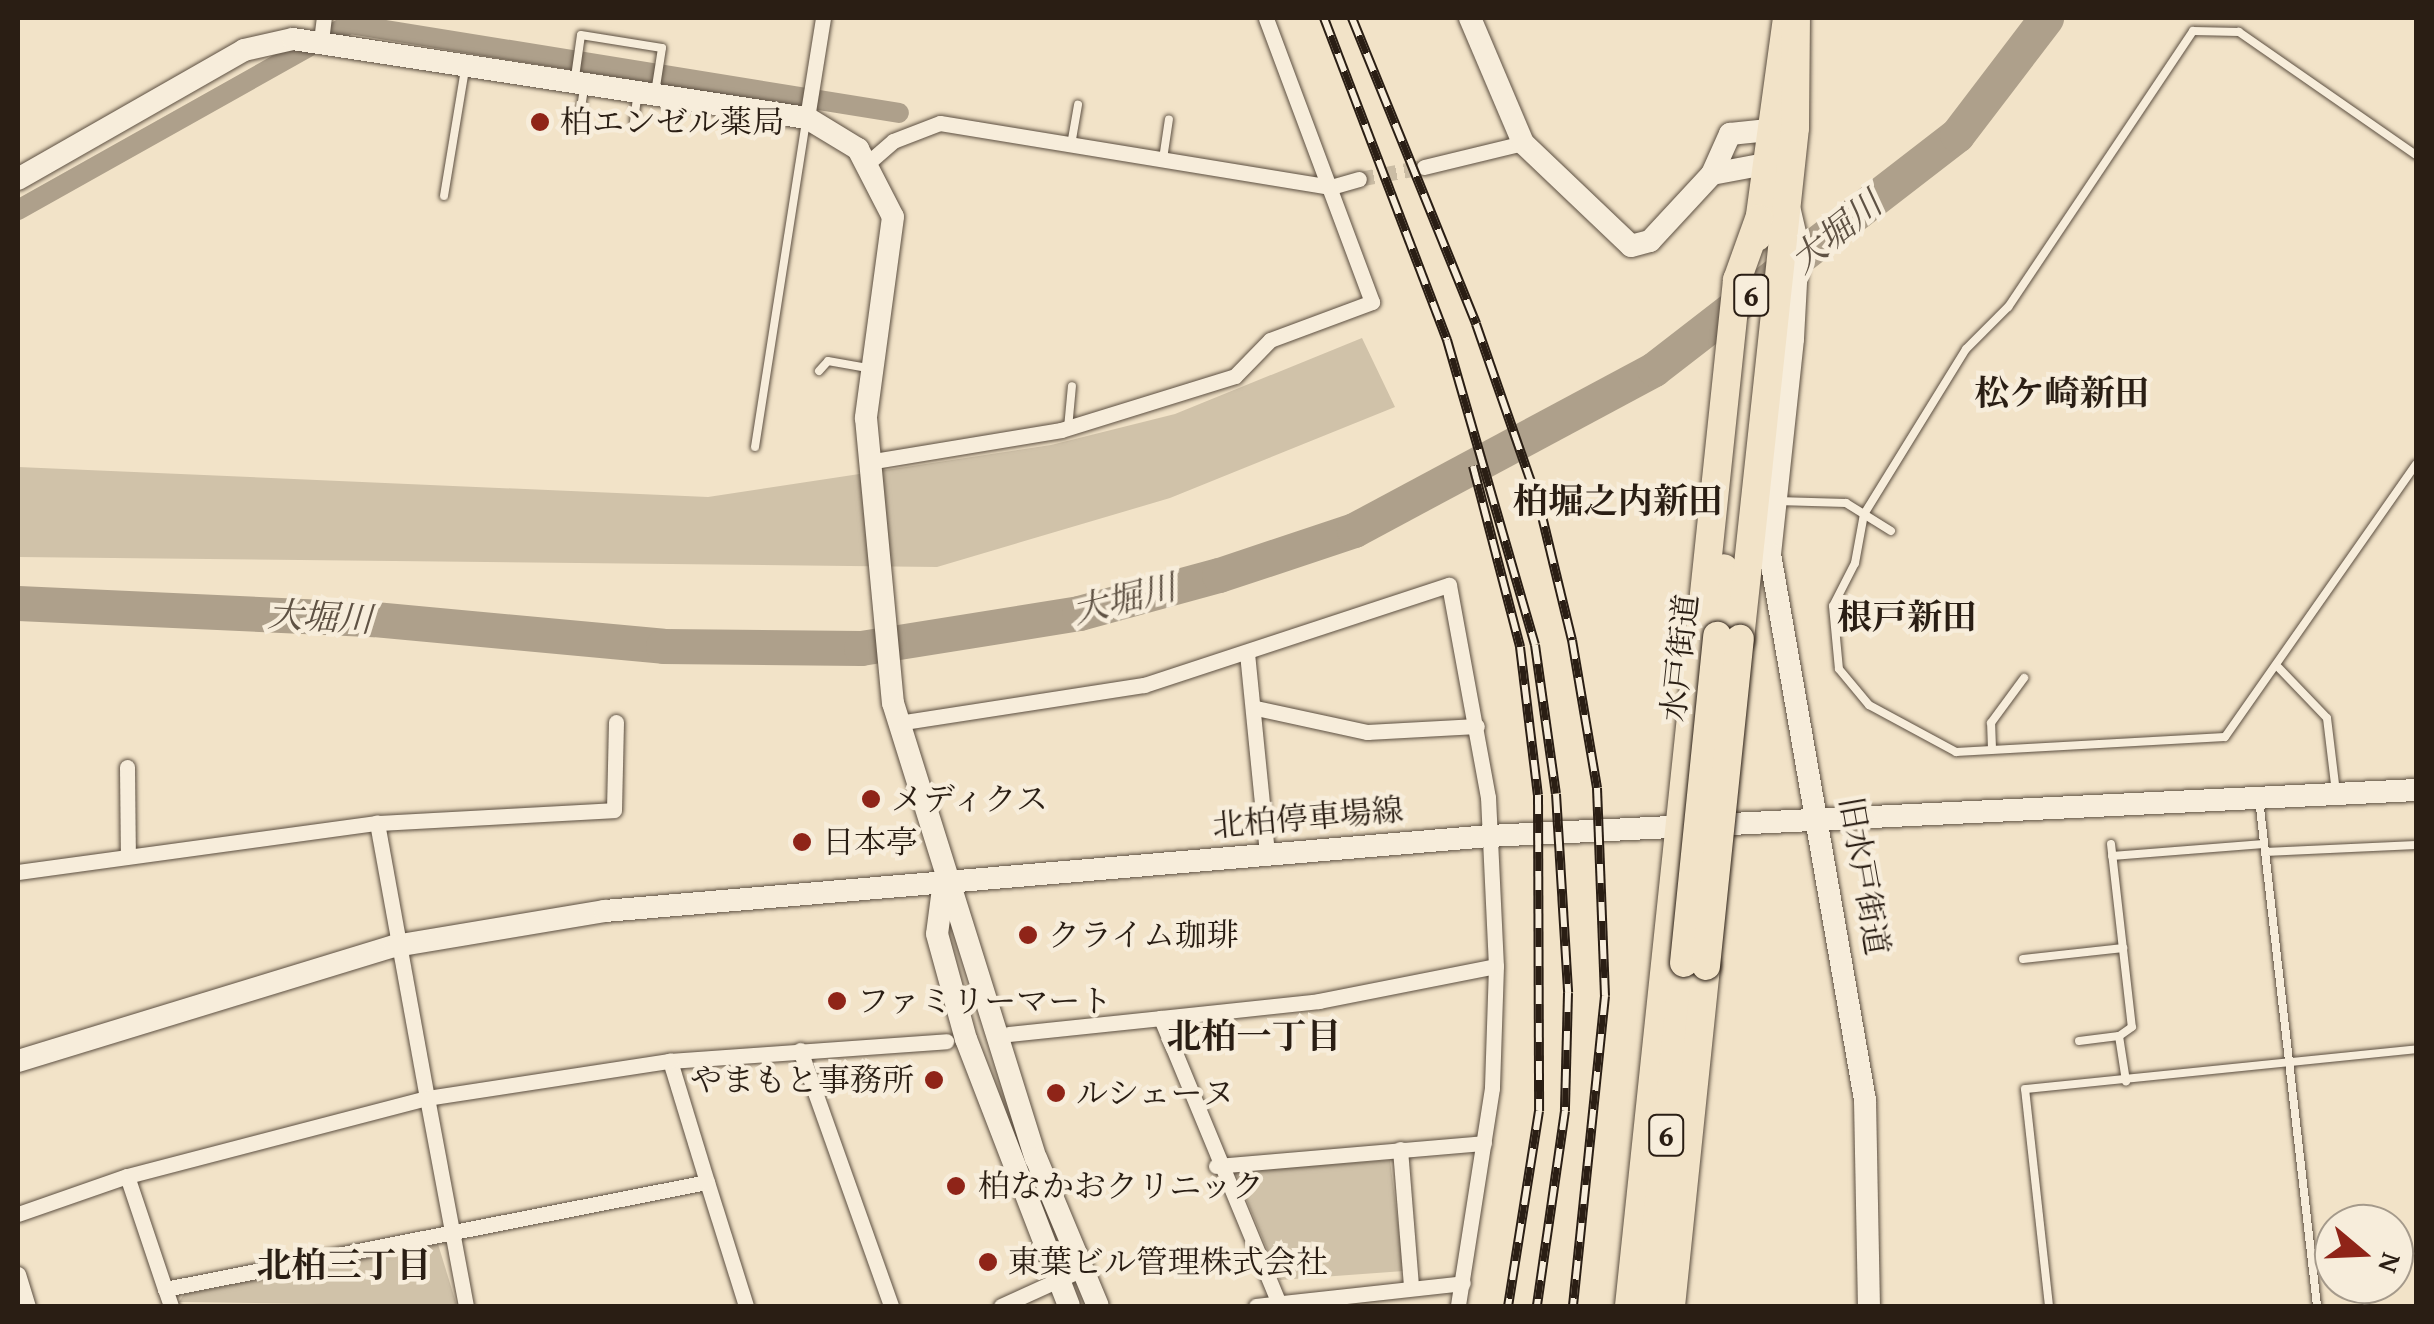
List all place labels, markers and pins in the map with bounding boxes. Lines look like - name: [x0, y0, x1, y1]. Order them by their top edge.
- place label: 柏エンゼル薬局: [560, 103, 784, 141]
- marker: 柏エンゼル薬局: [529, 111, 551, 133]
- place label: メディクス: [891, 780, 1051, 818]
- marker: メディクス: [860, 788, 882, 810]
- place label: 日本亭: [822, 823, 918, 861]
- marker: 日本亭: [791, 831, 813, 853]
- place label: クライム珈琲: [1048, 916, 1240, 954]
- marker: クライム珈琲: [1017, 924, 1039, 946]
- place label: ファミリーマート: [857, 982, 1113, 1020]
- marker: ファミリーマート: [826, 990, 848, 1012]
- place label: やまもと事務所: [690, 1061, 914, 1099]
- marker: やまもと事務所: [923, 1069, 945, 1091]
- place label: ルシェーヌ: [1076, 1074, 1236, 1112]
- marker: ルシェーヌ: [1045, 1082, 1067, 1104]
- place label: 柏なかおクリニック: [978, 1167, 1266, 1205]
- marker: 柏なかおクリニック: [943, 1173, 969, 1199]
- place label: 東葉ビル管理株式会社: [1008, 1243, 1328, 1281]
- marker: 東葉ビル管理株式会社: [977, 1251, 999, 1273]

